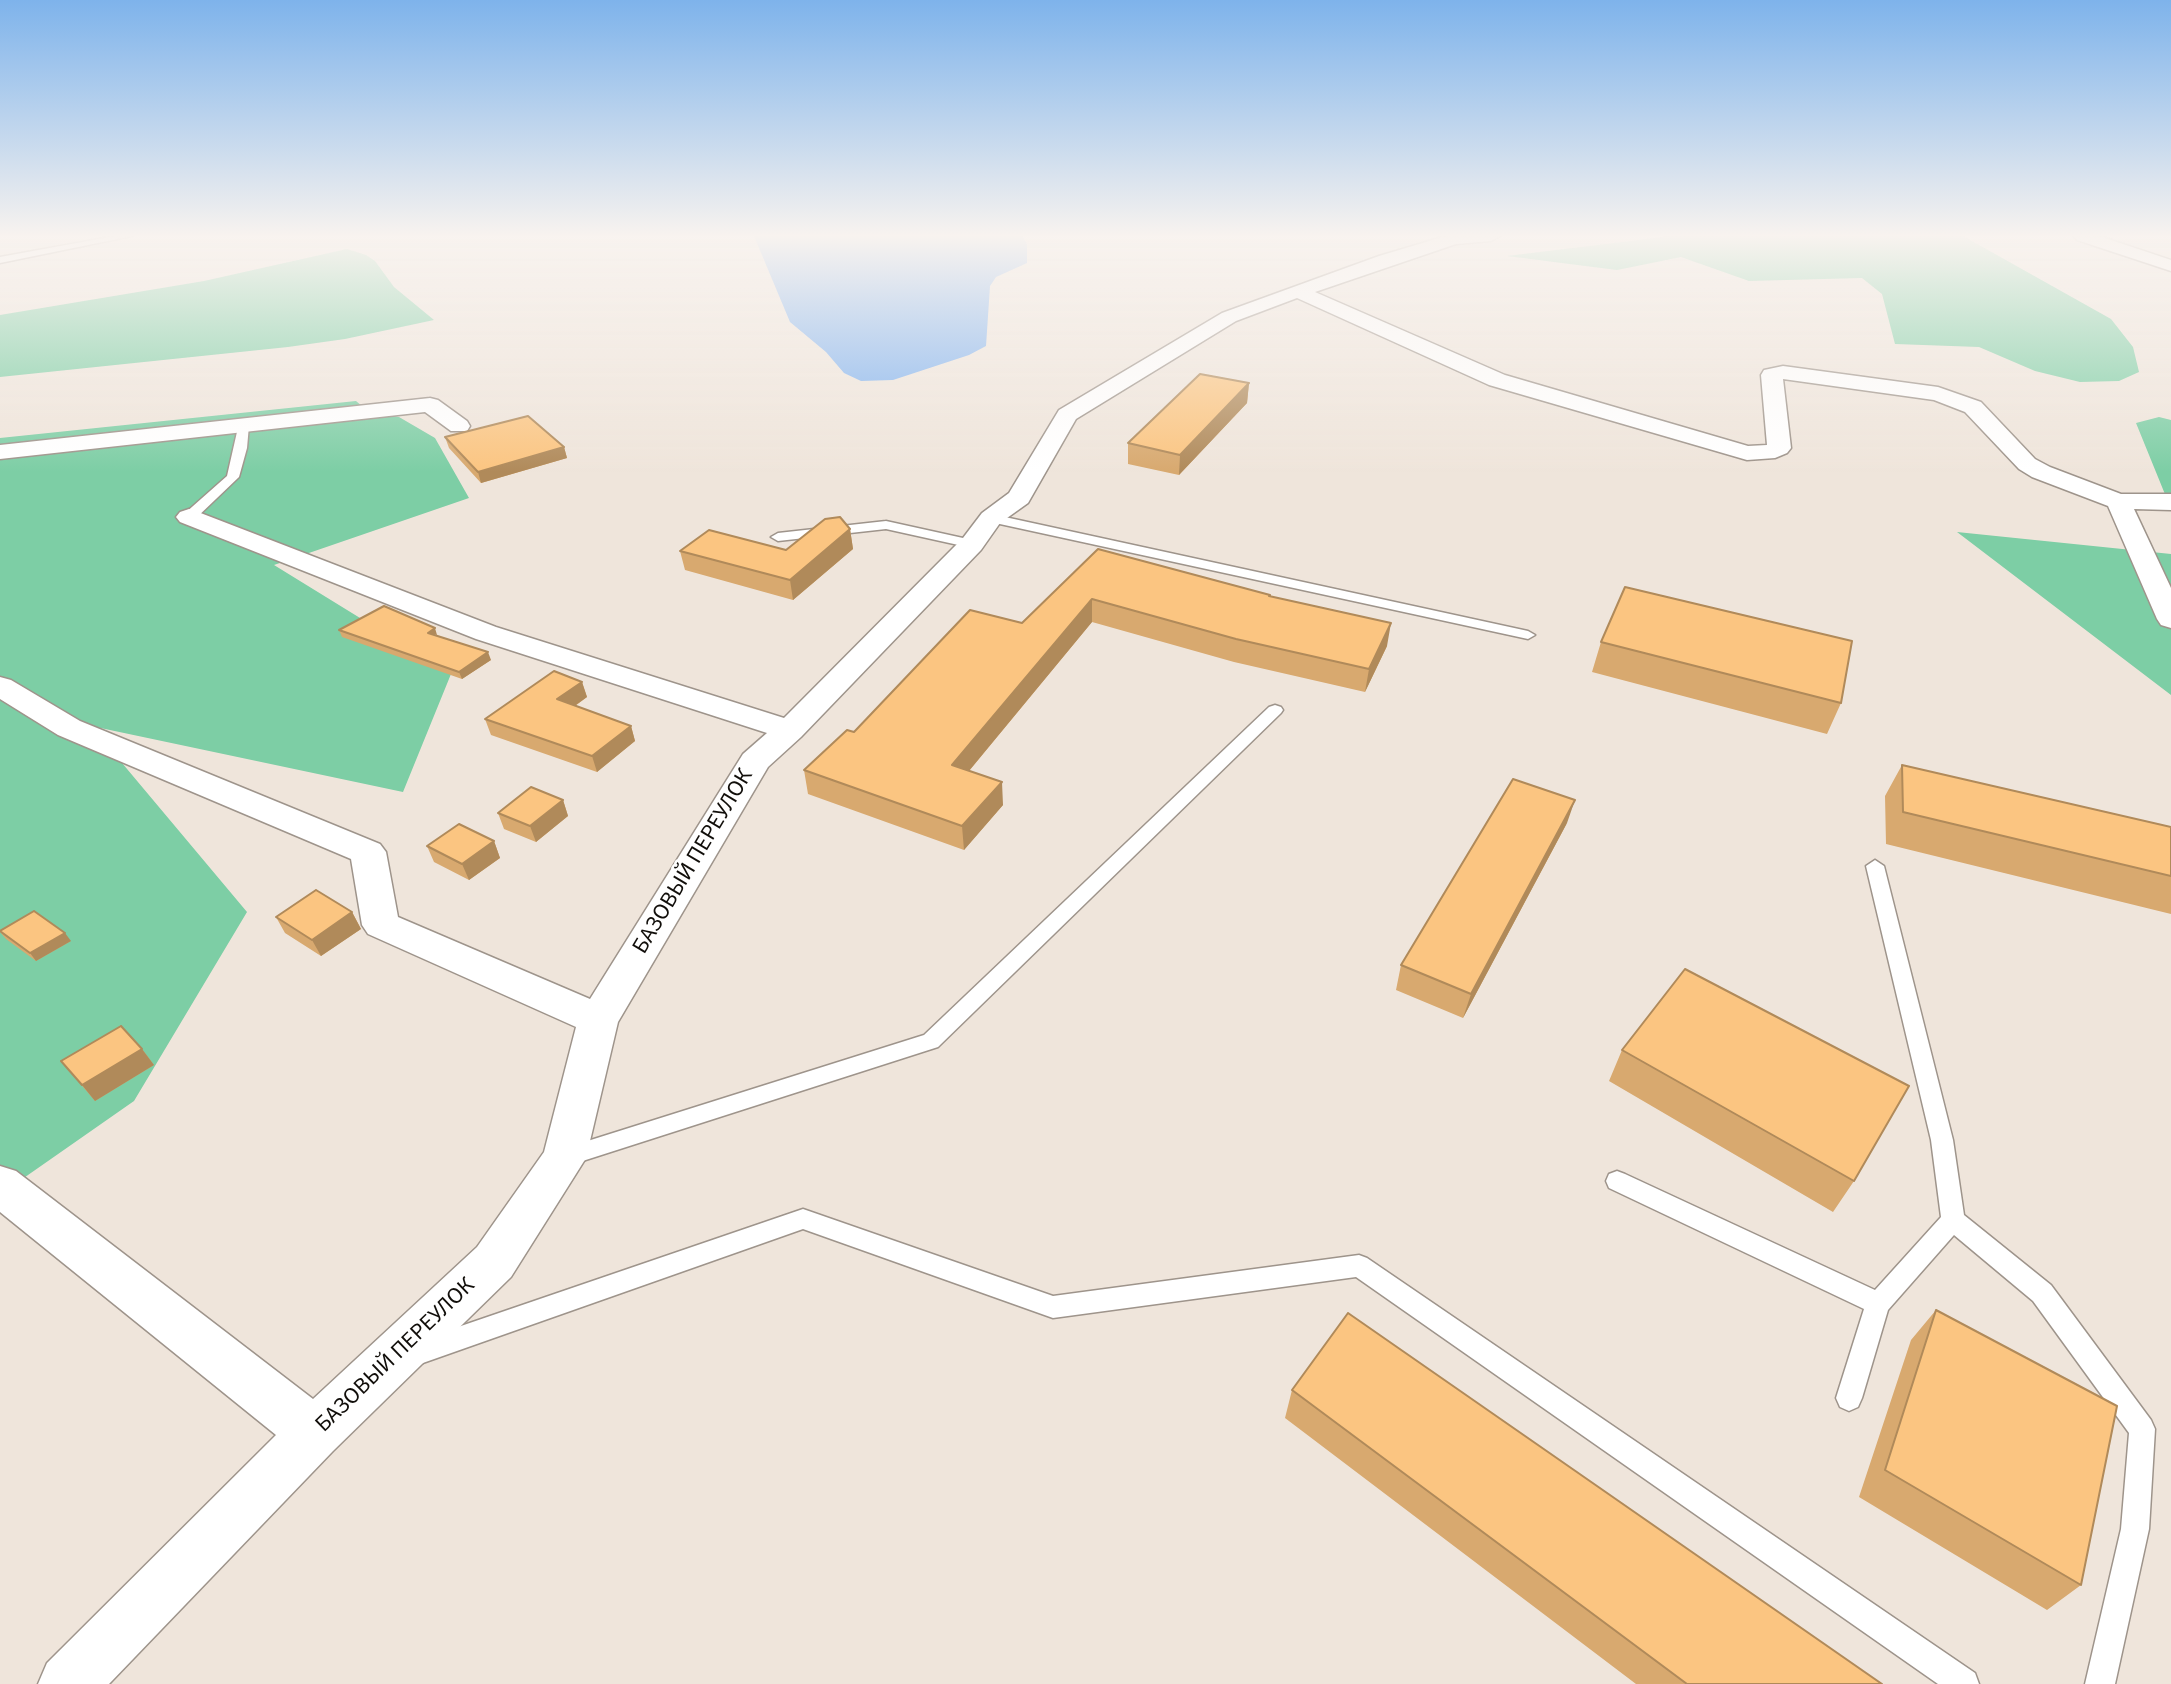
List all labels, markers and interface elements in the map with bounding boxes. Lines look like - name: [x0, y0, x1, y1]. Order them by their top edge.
- street label: БАЗОВЫЙ ПЕРЕУЛОК: [628, 765, 760, 959]
- street label: БАЗОВЫЙ ПЕРЕУЛОК: [311, 1273, 481, 1439]

